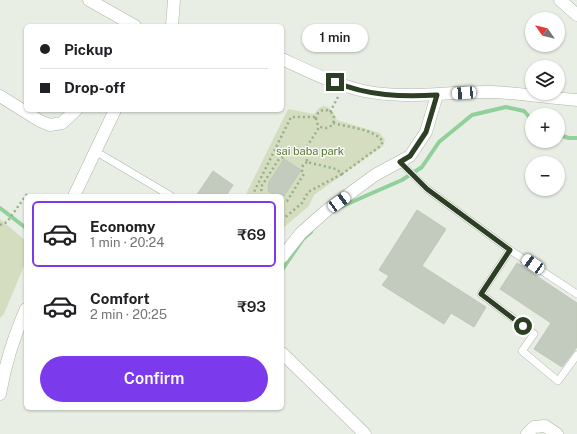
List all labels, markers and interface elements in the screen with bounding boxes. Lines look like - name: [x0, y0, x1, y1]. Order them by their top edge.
- north arrow: [525, 12, 565, 52]
- map controls: [525, 12, 565, 196]
- callout: 1 min: [302, 24, 368, 52]
- text: 1 min: [320, 30, 350, 45]
- text: Pickup: [64, 41, 113, 58]
- button: layers: [525, 60, 565, 100]
- route end: [326, 73, 344, 91]
- text: Drop-off: [64, 79, 125, 96]
- car: [452, 86, 476, 100]
- button: +: [525, 108, 565, 148]
- park label: sai baba park: [276, 145, 344, 157]
- button: −: [525, 156, 565, 196]
- car: [326, 190, 352, 214]
- icon: car: [42, 216, 78, 252]
- text: Economy: [90, 218, 155, 235]
- text: ₹69: [238, 226, 266, 243]
- text: 1 min · 20:24: [90, 235, 165, 250]
- car: [520, 252, 546, 276]
- icon: car: [42, 288, 78, 324]
- text: Comfort: [90, 290, 150, 307]
- text: ₹93: [237, 298, 266, 315]
- text: 2 min · 20:25: [90, 307, 167, 322]
- route start: [514, 317, 532, 335]
- button: Confirm: [40, 356, 268, 402]

